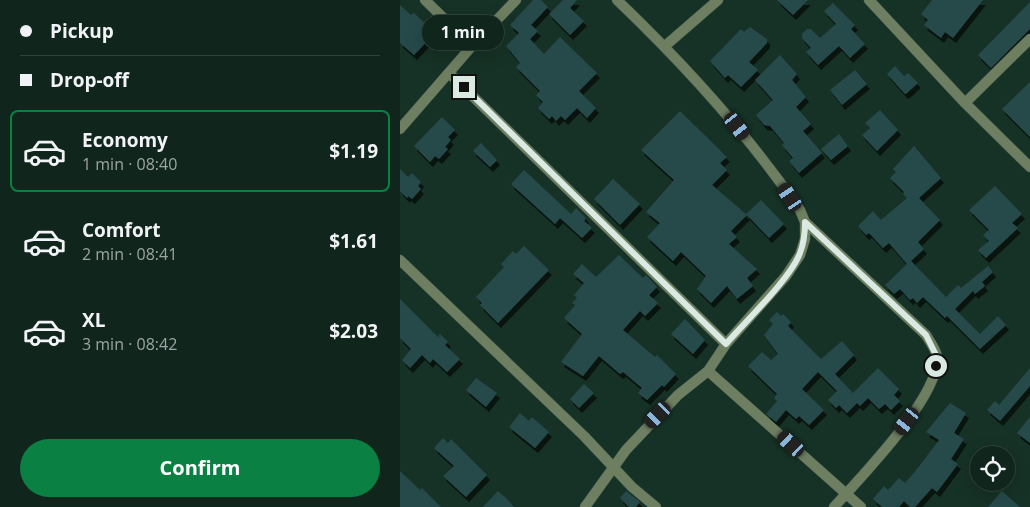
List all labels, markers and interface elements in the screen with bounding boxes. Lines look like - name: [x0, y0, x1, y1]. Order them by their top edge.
- callout: 1 min: [423, 14, 505, 49]
- text: Pickup: [50, 18, 114, 44]
- text: 1 min: [441, 21, 485, 43]
- text: Drop-off: [50, 67, 129, 93]
- route end: [453, 76, 475, 98]
- car: [721, 110, 752, 142]
- text: Economy: [82, 127, 168, 153]
- icon: car: [22, 129, 67, 174]
- text: $1.19: [329, 138, 378, 164]
- text: 1 min · 08:40: [82, 153, 177, 175]
- car: [775, 180, 804, 214]
- text: Comfort: [82, 217, 161, 243]
- icon: car: [22, 219, 67, 264]
- text: $1.61: [329, 228, 378, 254]
- text: 2 min · 08:41: [82, 243, 177, 265]
- text: XL: [82, 307, 105, 333]
- icon: car: [22, 309, 67, 354]
- text: $2.03: [329, 318, 378, 344]
- text: 3 min · 08:42: [82, 333, 177, 355]
- route start: [925, 355, 947, 377]
- car: [642, 399, 673, 431]
- car: [891, 405, 922, 437]
- car: [774, 428, 807, 460]
- button: Confirm: [20, 439, 380, 497]
- map controls: [970, 446, 1015, 491]
- button: locate: [970, 446, 1015, 491]

